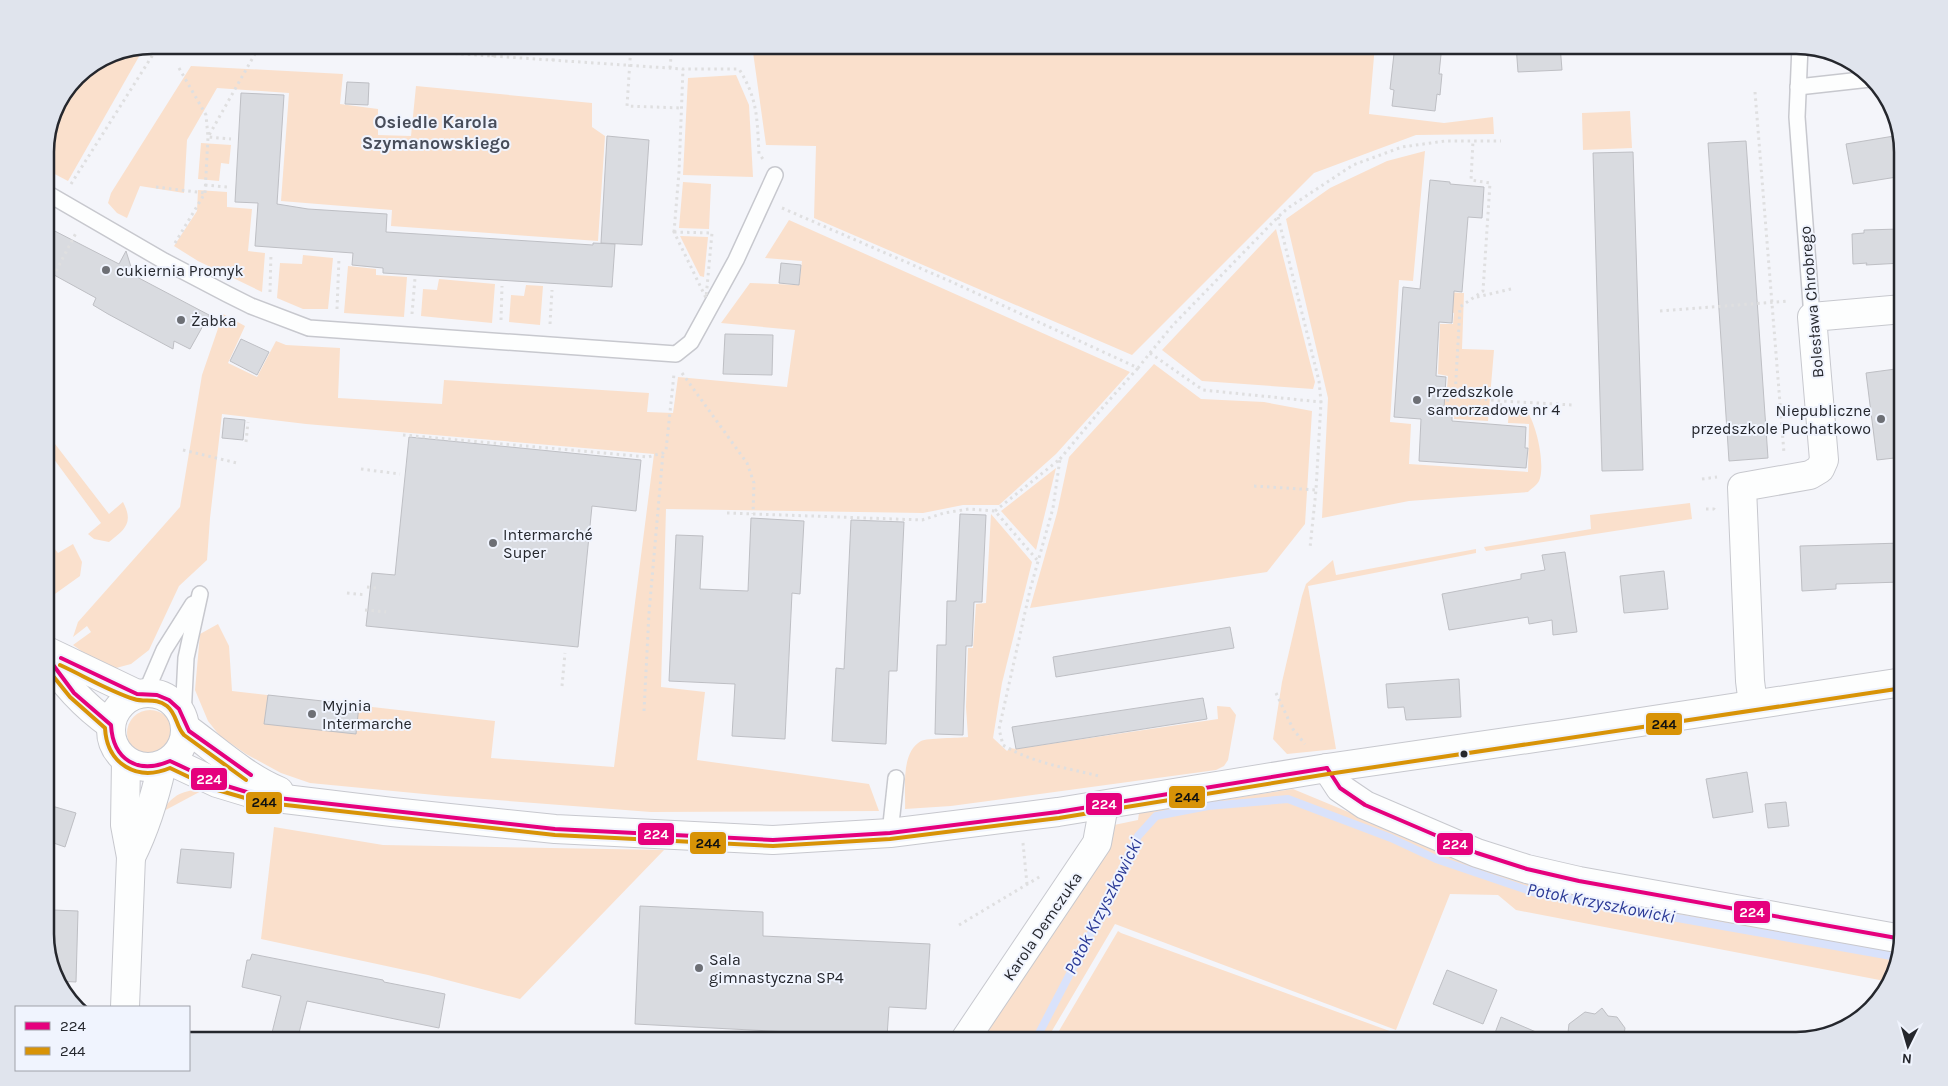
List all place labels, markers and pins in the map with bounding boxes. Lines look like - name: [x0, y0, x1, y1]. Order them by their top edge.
- place label: cukiernia Promyk: [116, 261, 244, 280]
- marker: cukiernia Promyk: [100, 264, 112, 276]
- place label: Żabka: [191, 311, 237, 330]
- marker: Żabka: [175, 314, 187, 326]
- place label: Przedszkole samorzadowe nr 4: [1427, 382, 1560, 419]
- marker: Przedszkole samorzadowe nr 4: [1411, 394, 1423, 406]
- place label: Niepubliczne przedszkole Puchatkowo: [1691, 401, 1871, 438]
- marker: Niepubliczne przedszkole Puchatkowo: [1875, 413, 1887, 425]
- place label: Intermarché Super: [503, 525, 593, 562]
- marker: Intermarché Super: [487, 537, 499, 549]
- place label: Myjnia Intermarche: [322, 696, 412, 733]
- marker: Myjnia Intermarche: [306, 708, 318, 720]
- unlabelled marker: [1459, 749, 1469, 759]
- place label: Sala gimnastyczna SP4: [709, 950, 844, 987]
- marker: Sala gimnastyczna SP4: [693, 962, 705, 974]

